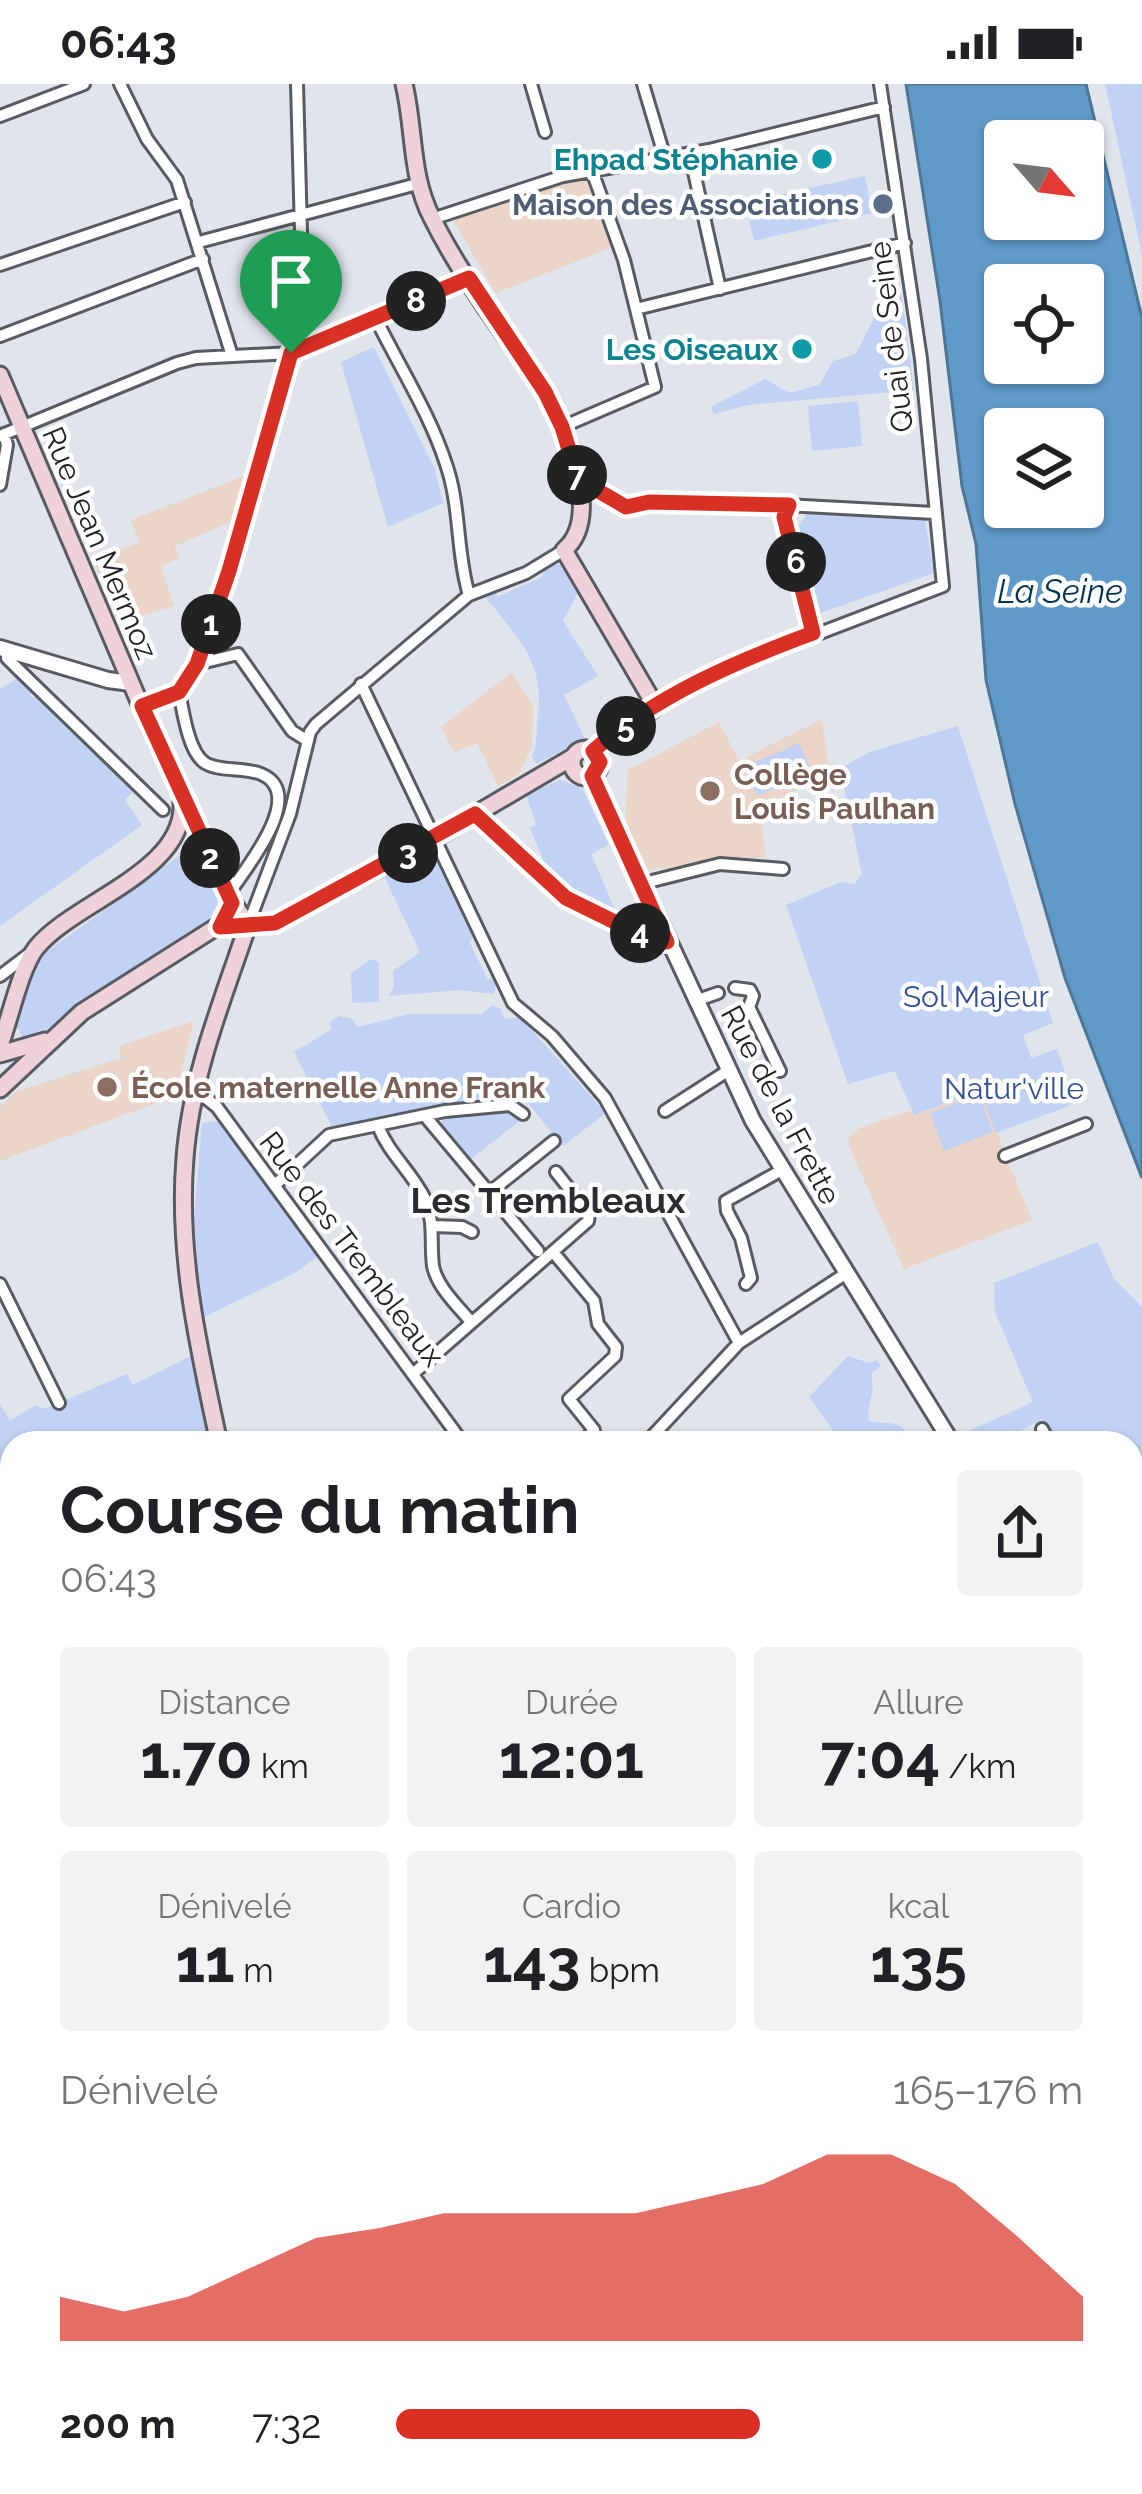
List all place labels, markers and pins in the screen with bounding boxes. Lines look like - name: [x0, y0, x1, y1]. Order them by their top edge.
- place label: Ehpad Stéphanie: [554, 142, 798, 177]
- marker: Ehpad Stéphanie: [809, 146, 835, 172]
- place label: Maison des Associations: [512, 187, 859, 222]
- marker: Maison des Associations: [870, 191, 896, 217]
- pin: [240, 230, 342, 353]
- pin: 8: [386, 271, 446, 331]
- place label: Les Oiseaux: [606, 332, 778, 367]
- marker: Les Oiseaux: [789, 336, 815, 362]
- pin: 7: [547, 445, 607, 505]
- pin: 6: [766, 532, 826, 592]
- pin: 1: [181, 594, 241, 654]
- pin: 5: [596, 696, 656, 756]
- place label: Collège Louis Paulhan: [734, 757, 935, 826]
- marker: Collège Louis Paulhan: [697, 778, 723, 804]
- pin: 3: [378, 823, 438, 883]
- pin: 2: [180, 828, 240, 888]
- pin: 4: [610, 903, 670, 963]
- place label: École maternelle Anne Frank: [131, 1070, 545, 1105]
- marker: École maternelle Anne Frank: [94, 1074, 120, 1100]

